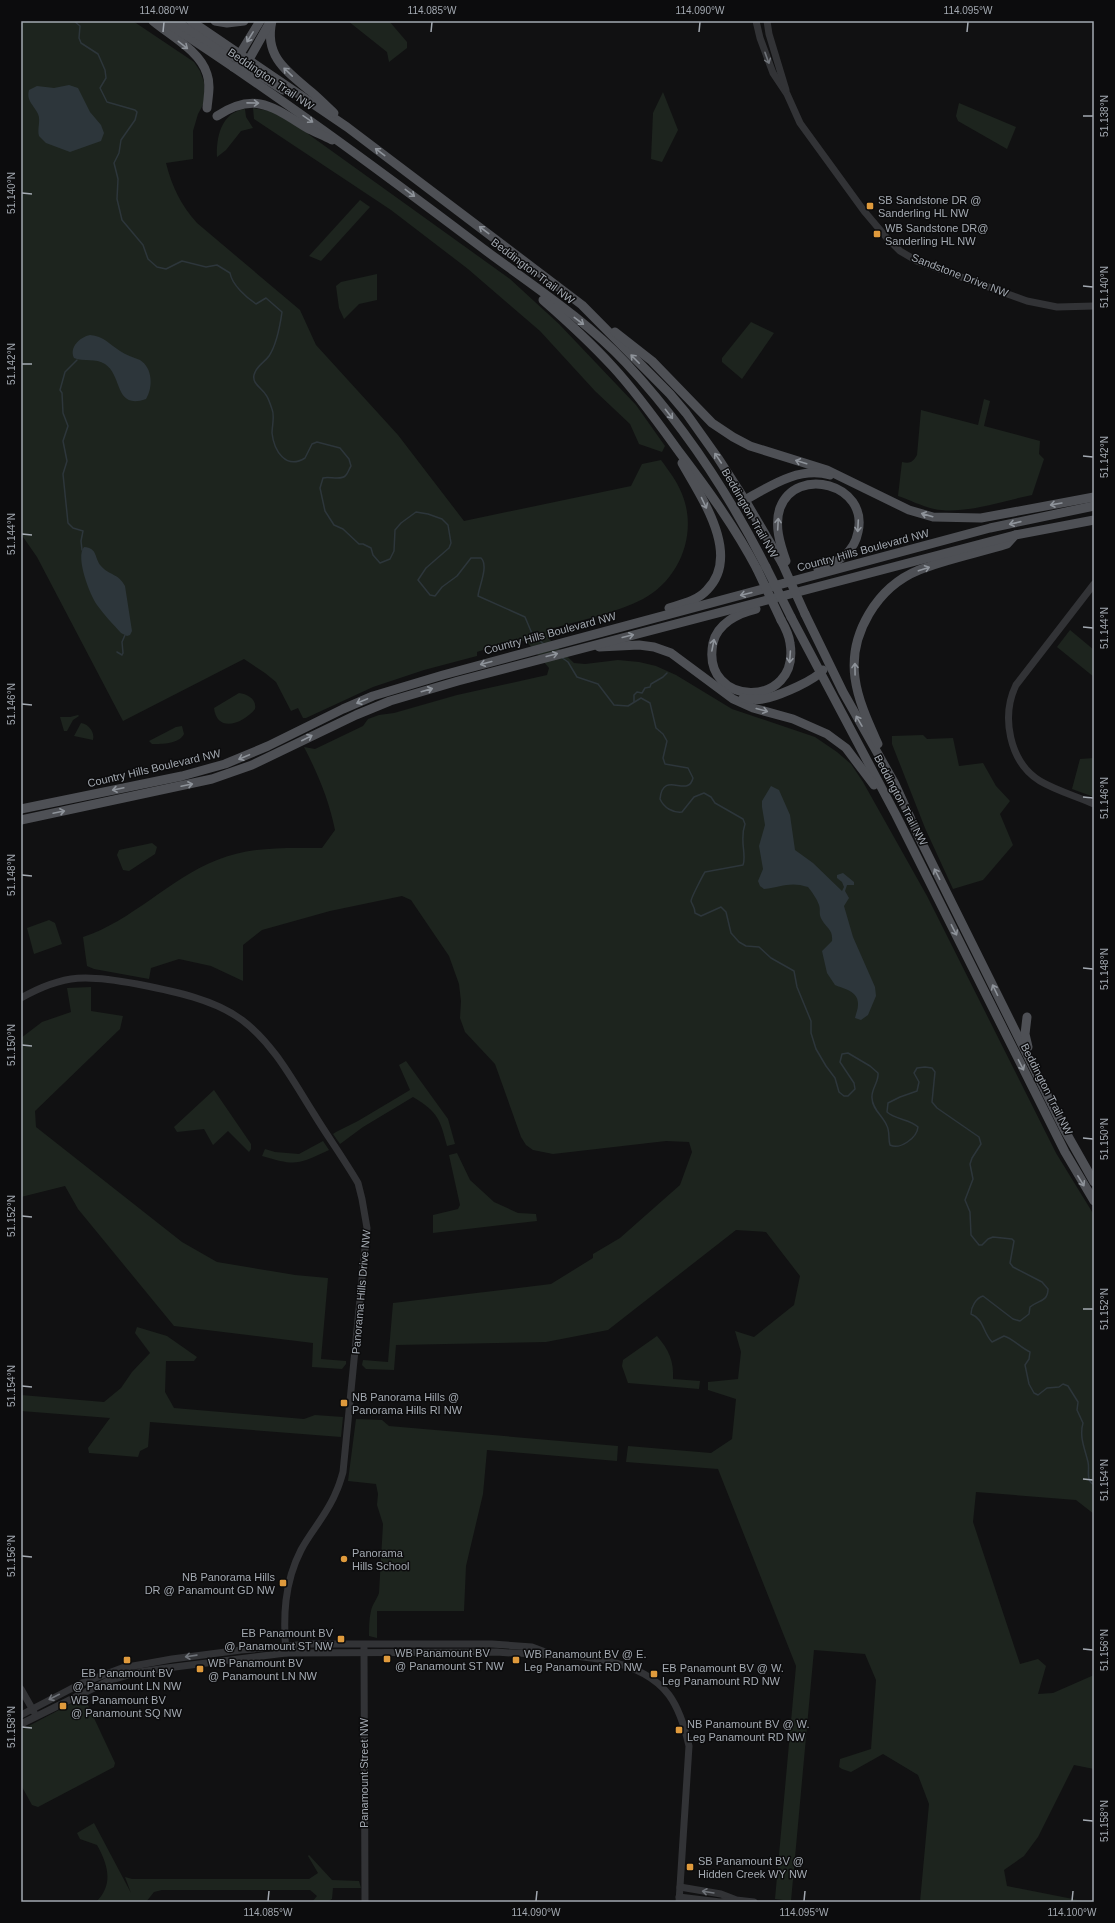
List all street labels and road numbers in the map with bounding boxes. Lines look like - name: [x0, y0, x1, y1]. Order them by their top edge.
- street label: Beddington Trail NW: [226, 46, 317, 113]
- street label: Beddington Trail NW: [489, 236, 577, 307]
- street label: Sandstone Drive NW: [910, 251, 1011, 299]
- street label: Beddington Trail NW: [720, 466, 781, 560]
- street label: Country Hills Boulevard NW: [796, 526, 931, 573]
- street label: Country Hills Boulevard NW: [483, 609, 618, 656]
- street label: Country Hills Boulevard NW: [86, 747, 222, 789]
- street label: Beddington Trail NW: [872, 753, 930, 848]
- street label: Beddington Trail NW: [1019, 1041, 1076, 1137]
- street label: Panorama Hills Drive NW: [350, 1229, 372, 1355]
- street label: Panamount Street NW: [358, 1717, 370, 1828]

